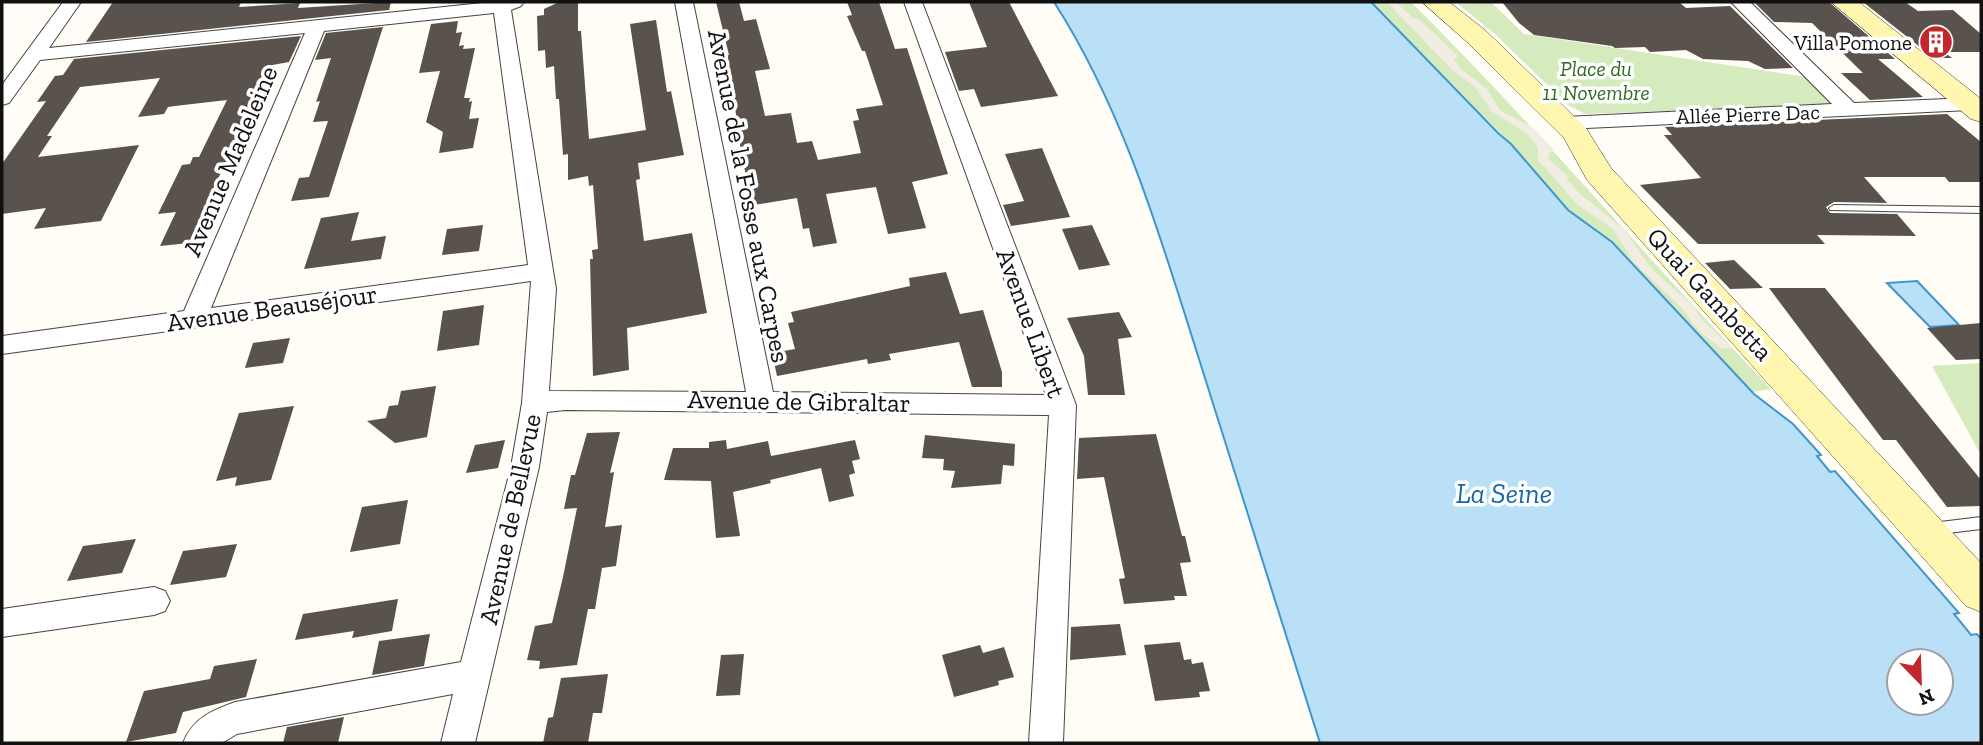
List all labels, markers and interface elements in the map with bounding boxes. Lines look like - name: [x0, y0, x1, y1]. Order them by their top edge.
- building icon: Villa Pomone: [1917, 23, 1955, 61]
- street label: Avenue de la Fosse aux Carpes: [701, 27, 797, 365]
- place label: Villa Pomone: [1793, 30, 1912, 55]
- park label: Place du 11 Novembre: [1542, 56, 1650, 105]
- street label: Avenue Madeleine: [176, 61, 284, 261]
- street label: Allée Pierre Dac: [1676, 99, 1820, 129]
- street label: Quai Gambetta: [1640, 221, 1780, 368]
- street label: Avenue Libert: [989, 244, 1073, 402]
- street label: Avenue Beauséjour: [165, 277, 379, 339]
- street label: Avenue de Gibraltar: [687, 383, 911, 419]
- street label: Avenue de Bellevue: [472, 411, 548, 627]
- water label: La Seine: [1456, 477, 1552, 510]
- north arrow: [1885, 647, 1955, 717]
- text: N: [1915, 684, 1938, 711]

